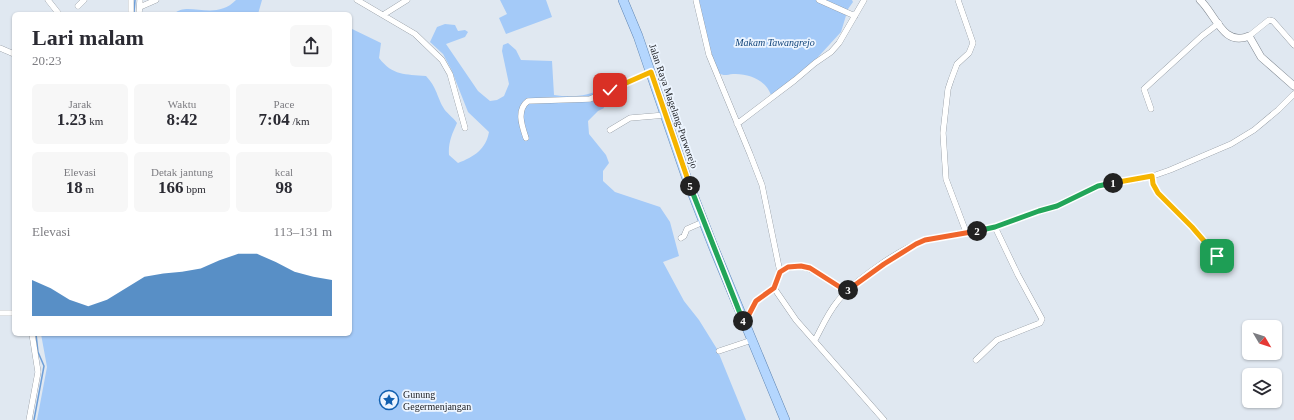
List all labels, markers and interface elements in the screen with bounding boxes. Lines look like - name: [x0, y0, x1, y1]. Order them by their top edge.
- text: Lari malam: [32, 25, 144, 50]
- button: share: [290, 25, 332, 67]
- park label: Makam Tawangrejo: [734, 37, 815, 48]
- street label: Jalan Raya Magelang-Purworejo: [647, 42, 700, 170]
- text: 20:23: [32, 53, 62, 68]
- pin: [593, 73, 627, 107]
- icon: check: [599, 79, 621, 101]
- text: Jarak: [68, 98, 92, 110]
- text: Waktu: [168, 98, 196, 110]
- text: Pace: [274, 98, 294, 110]
- text: 1.23: [57, 110, 86, 129]
- text: 8:42: [166, 110, 198, 129]
- text: 7:04: [258, 110, 290, 129]
- text: km: [86, 115, 103, 127]
- text: /km: [290, 115, 310, 127]
- text: Elevasi: [64, 166, 96, 178]
- text: Detak jantung: [151, 166, 213, 178]
- text: kcal: [275, 166, 293, 178]
- pin: 1: [1103, 173, 1123, 193]
- pin: 5: [680, 176, 700, 196]
- text: 1: [1110, 177, 1116, 189]
- text: 18: [66, 178, 83, 197]
- text: 166: [158, 178, 184, 197]
- text: 98: [276, 178, 293, 197]
- text: 5: [687, 180, 693, 192]
- text: m: [83, 183, 94, 195]
- text: bpm: [184, 183, 206, 195]
- pin: 2: [967, 221, 987, 241]
- text: Elevasi: [32, 224, 70, 239]
- text: 113–131 m: [274, 224, 332, 239]
- text: 2: [974, 225, 980, 237]
- pin: [1200, 239, 1234, 273]
- icon: arrive: [1206, 245, 1228, 267]
- pin: 3: [838, 280, 858, 300]
- text: 3: [845, 284, 851, 296]
- pin: 4: [733, 311, 753, 331]
- text: 4: [740, 315, 746, 327]
- north arrow: [1242, 320, 1282, 360]
- map controls: [1242, 320, 1282, 408]
- button: layers: [1242, 368, 1282, 408]
- place icon: Gunung Gegermenjangan: [378, 389, 400, 411]
- place label: Gunung Gegermenjangan: [403, 389, 471, 412]

